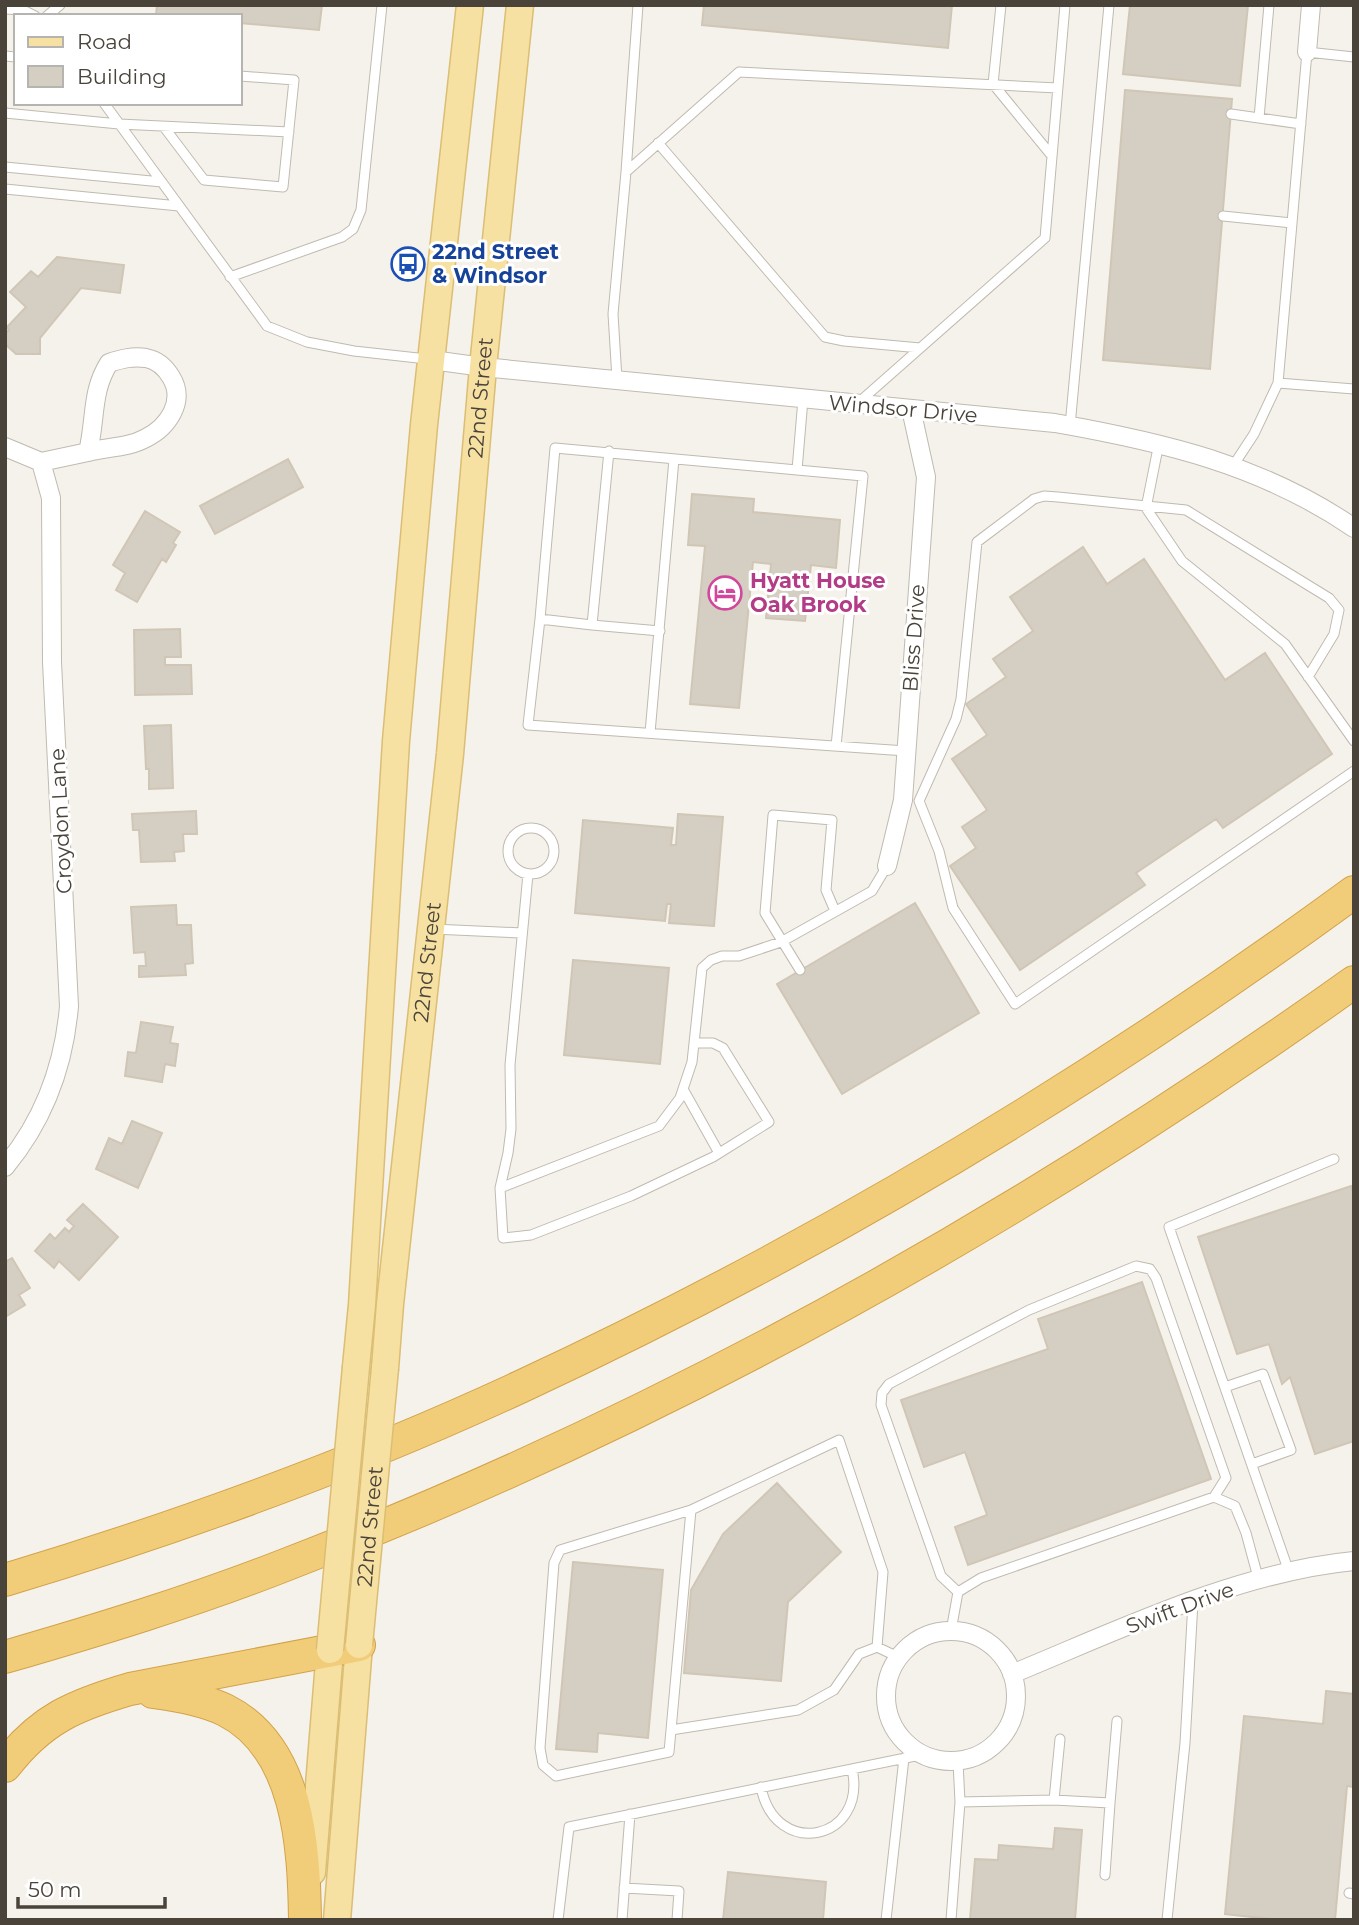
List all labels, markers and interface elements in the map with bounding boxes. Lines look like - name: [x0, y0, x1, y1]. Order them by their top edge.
- legend: [14, 14, 242, 105]
- text: Road: [77, 29, 132, 54]
- text: Building: [77, 64, 167, 89]
- place label: 22nd Street & Windsor: [432, 239, 559, 288]
- bus stop icon: 22nd Street & Windsor: [389, 245, 427, 283]
- street label: 22nd Street: [462, 336, 498, 459]
- street label: Windsor Drive: [828, 390, 979, 427]
- place label: Hyatt House Oak Brook: [750, 568, 886, 617]
- hotel icon: Hyatt House Oak Brook: [706, 574, 744, 612]
- street label: Bliss Drive: [897, 583, 930, 693]
- street label: Croydon Lane: [44, 748, 77, 894]
- street label: 22nd Street: [408, 900, 446, 1024]
- street label: 22nd Street: [352, 1465, 388, 1588]
- street label: Swift Drive: [1122, 1576, 1237, 1639]
- scale bar: [18, 1866, 164, 1910]
- text: 50 m: [28, 1877, 82, 1902]

